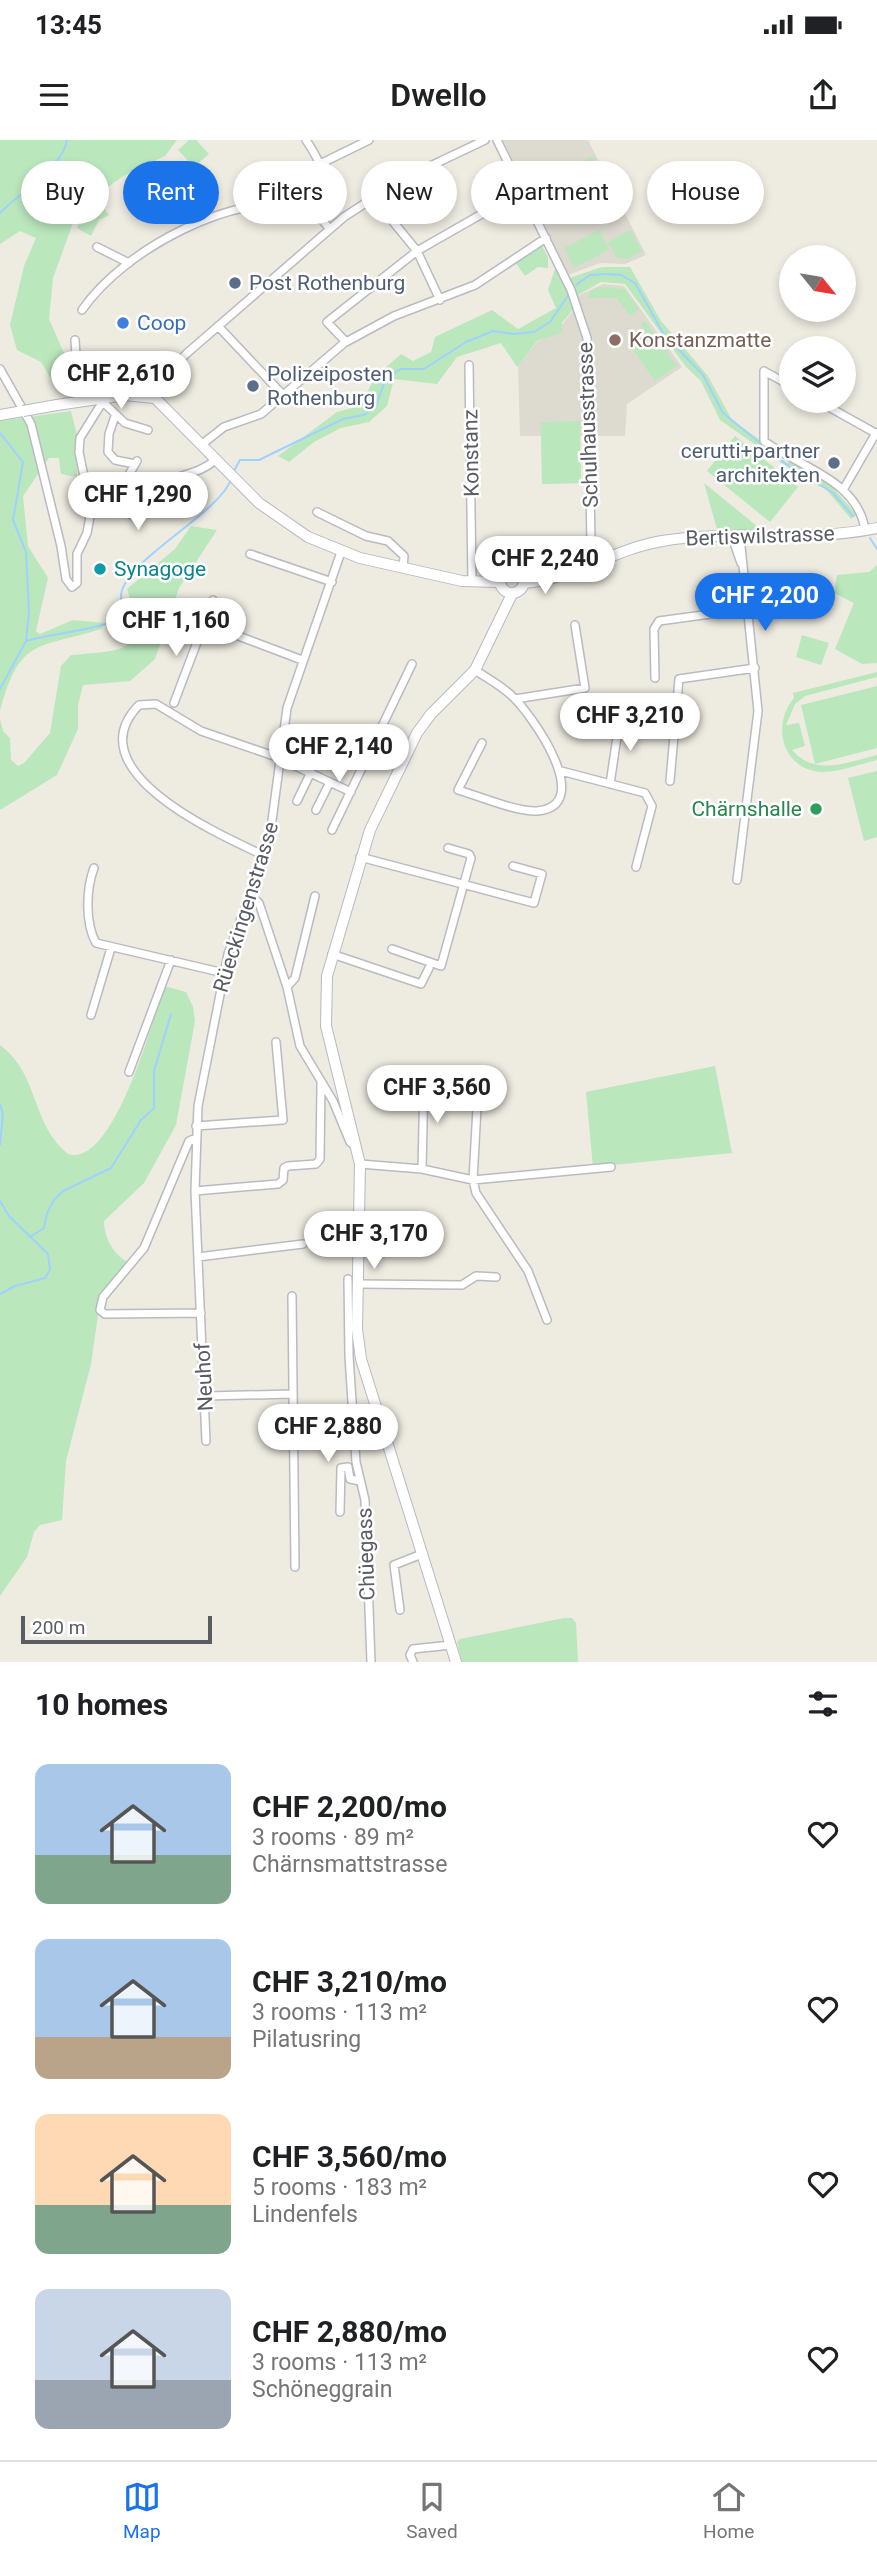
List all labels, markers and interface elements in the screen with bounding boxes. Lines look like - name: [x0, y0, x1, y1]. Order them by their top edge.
- text: 13:45: [35, 10, 102, 40]
- icon: menu: [35, 76, 73, 114]
- text: Dwello: [390, 76, 487, 114]
- icon: share: [804, 76, 842, 114]
- chip: Buy: [21, 161, 109, 224]
- chip: Rent: [123, 161, 219, 224]
- chip: Filters: [233, 161, 347, 224]
- chip: New: [361, 161, 457, 224]
- chip: Apartment: [471, 161, 633, 224]
- chip: House: [647, 161, 764, 224]
- north arrow: [779, 245, 856, 322]
- map controls: [779, 245, 856, 413]
- place label: Post Rothenburg: [249, 271, 405, 295]
- marker: Post Rothenburg: [227, 275, 243, 291]
- place label: Coop: [137, 311, 186, 335]
- marker: Coop: [115, 315, 131, 331]
- place label: Konstanzmatte: [629, 328, 771, 352]
- marker: Konstanzmatte: [607, 332, 623, 348]
- button: layers: [779, 336, 856, 413]
- street label: Schulhausstrasse: [573, 342, 603, 508]
- pin: CHF 2,610: [41, 352, 201, 411]
- text: CHF 2,610: [67, 360, 175, 387]
- place label: Polizeiposten Rothenburg: [267, 362, 393, 410]
- marker: Polizeiposten Rothenburg: [245, 378, 261, 394]
- street label: Konstanz: [458, 409, 484, 497]
- place label: cerutti+partner architekten: [681, 439, 820, 487]
- marker: cerutti+partner architekten: [826, 455, 842, 471]
- pin: CHF 1,290: [58, 472, 218, 532]
- text: CHF 1,290: [84, 481, 192, 508]
- street label: Bertiswilstrasse: [685, 521, 835, 551]
- pin: CHF 2,240: [465, 536, 625, 596]
- text: CHF 2,240: [491, 545, 599, 572]
- place label: Synagoge: [114, 557, 206, 581]
- marker: Synagoge: [92, 561, 108, 577]
- pin: CHF 2,200: [685, 574, 845, 633]
- text: CHF 2,200: [711, 582, 819, 609]
- pin: CHF 1,160: [96, 598, 256, 658]
- text: CHF 1,160: [122, 607, 230, 634]
- pin: CHF 3,210: [550, 694, 710, 753]
- text: CHF 3,210: [576, 702, 684, 729]
- pin: CHF 2,140: [259, 724, 419, 784]
- text: CHF 2,140: [285, 733, 393, 760]
- place label: Chärnshalle: [691, 797, 802, 821]
- marker: Chärnshalle: [808, 801, 824, 817]
- street label: Rüeckingenstrasse: [209, 819, 283, 995]
- pin: CHF 3,560: [357, 1066, 517, 1125]
- text: CHF 3,560: [383, 1074, 491, 1101]
- pin: CHF 3,170: [294, 1212, 454, 1271]
- text: CHF 3,170: [320, 1220, 428, 1247]
- street label: Neuhof: [190, 1341, 218, 1412]
- pin: CHF 2,880: [248, 1404, 408, 1464]
- text: CHF 2,880: [274, 1413, 382, 1440]
- street label: Chüegass: [352, 1507, 380, 1601]
- scale bar: [21, 1613, 212, 1645]
- text: 200 m: [32, 1616, 85, 1639]
- icon: filters: [804, 1685, 842, 1723]
- text: 10 homes: [35, 1687, 168, 1722]
- text: CHF 2,200/mo: [252, 1789, 447, 1824]
- icon: home: [91, 1792, 175, 1876]
- icon: heart: [804, 1815, 842, 1853]
- text: 3 rooms · 89 m²: [252, 1824, 414, 1851]
- text: Chärnsmattstrasse: [252, 1851, 447, 1878]
- text: CHF 3,210/mo: [252, 1964, 447, 1999]
- icon: home: [91, 1967, 175, 2051]
- icon: heart: [804, 1990, 842, 2028]
- text: 3 rooms · 113 m²: [252, 1999, 427, 2026]
- text: Pilatusring: [252, 2026, 361, 2053]
- text: CHF 3,560/mo: [252, 2139, 447, 2174]
- icon: home: [91, 2142, 175, 2226]
- icon: heart: [804, 2165, 842, 2203]
- text: 5 rooms · 183 m²: [252, 2174, 427, 2201]
- text: Lindenfels: [252, 2201, 358, 2228]
- text: CHF 2,880/mo: [252, 2314, 447, 2349]
- icon: home: [91, 2317, 175, 2401]
- icon: heart: [804, 2340, 842, 2378]
- text: 3 rooms · 113 m²: [252, 2349, 427, 2376]
- text: Schöneggrain: [252, 2376, 392, 2403]
- tab: Map: [123, 2478, 161, 2543]
- tab: Saved: [406, 2478, 458, 2543]
- tab: Home: [703, 2478, 754, 2543]

